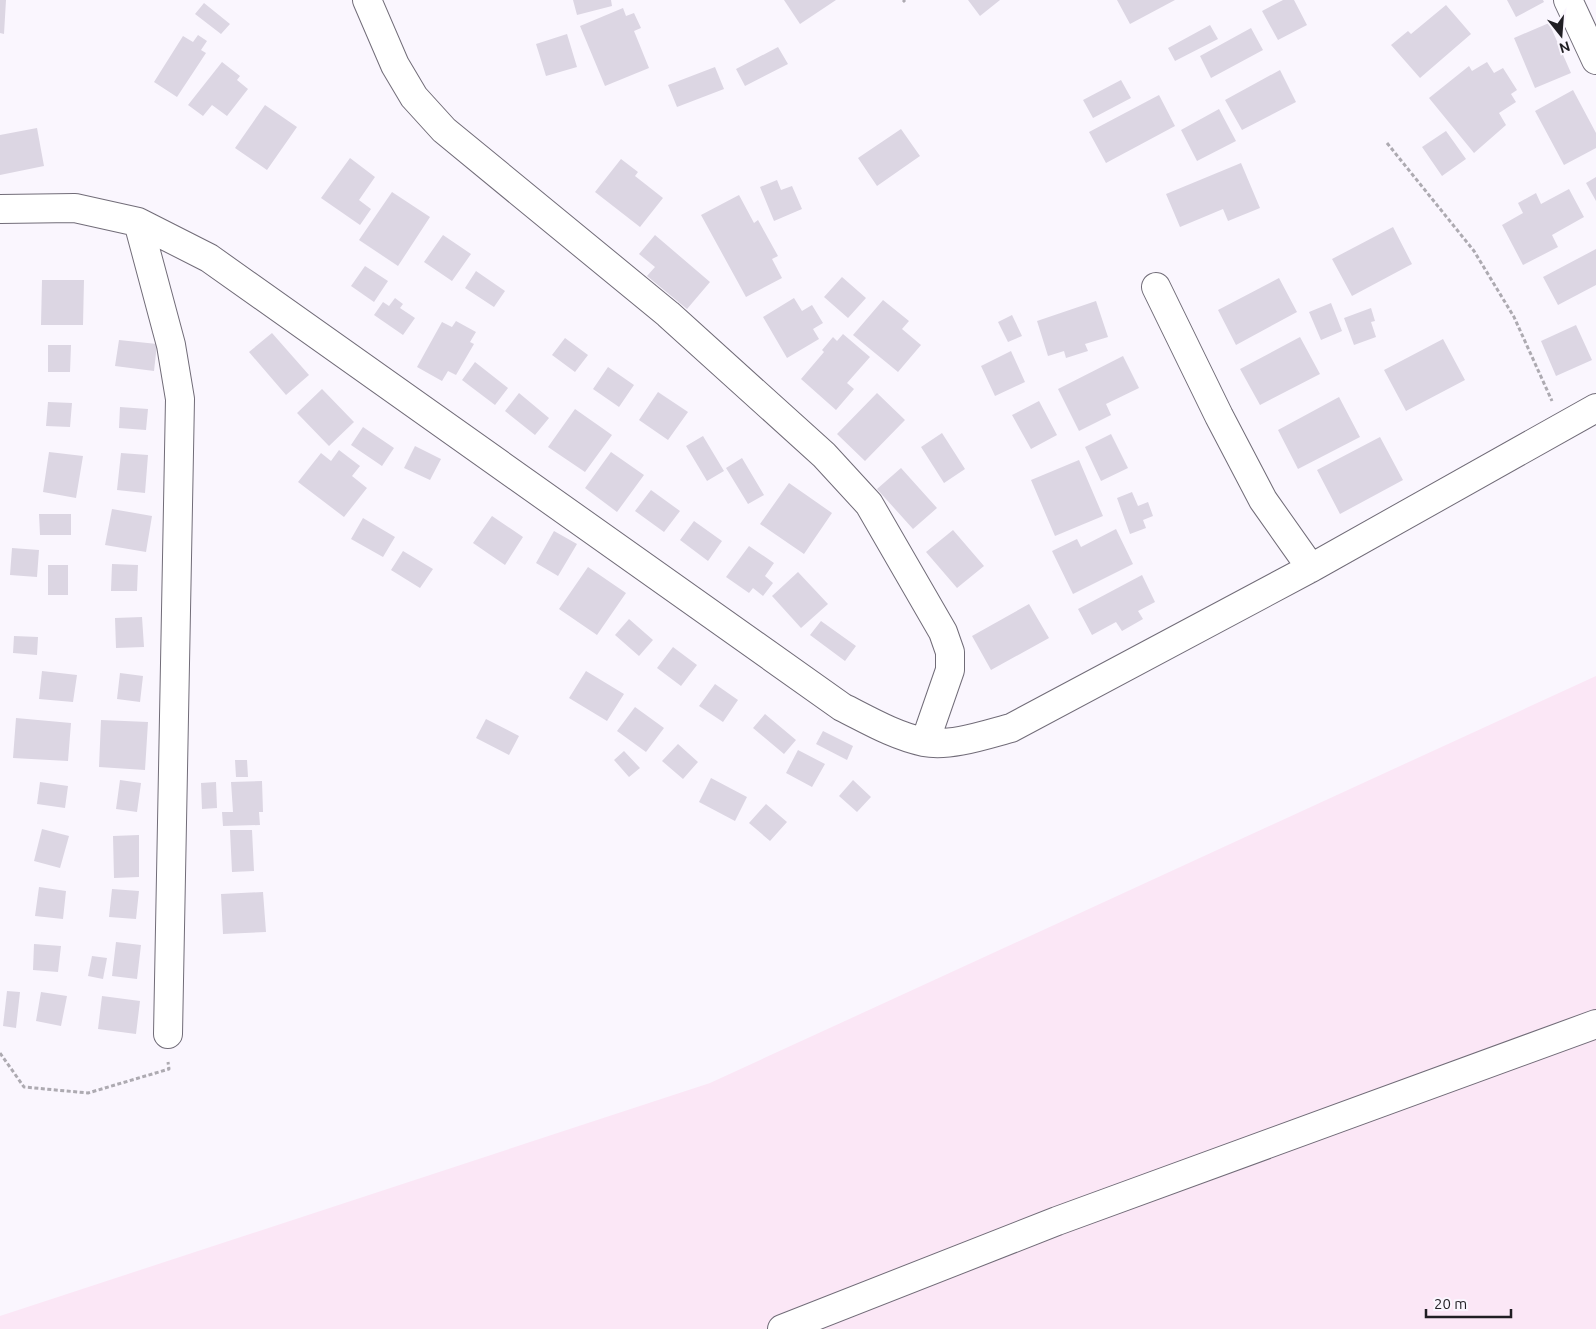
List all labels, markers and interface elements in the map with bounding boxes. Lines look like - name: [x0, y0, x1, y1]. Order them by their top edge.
- north arrow: [1536, 10, 1586, 60]
- text: N: [1557, 38, 1572, 57]
- scale bar: [1426, 1286, 1511, 1318]
- text: 20 m: [1434, 1295, 1467, 1312]

